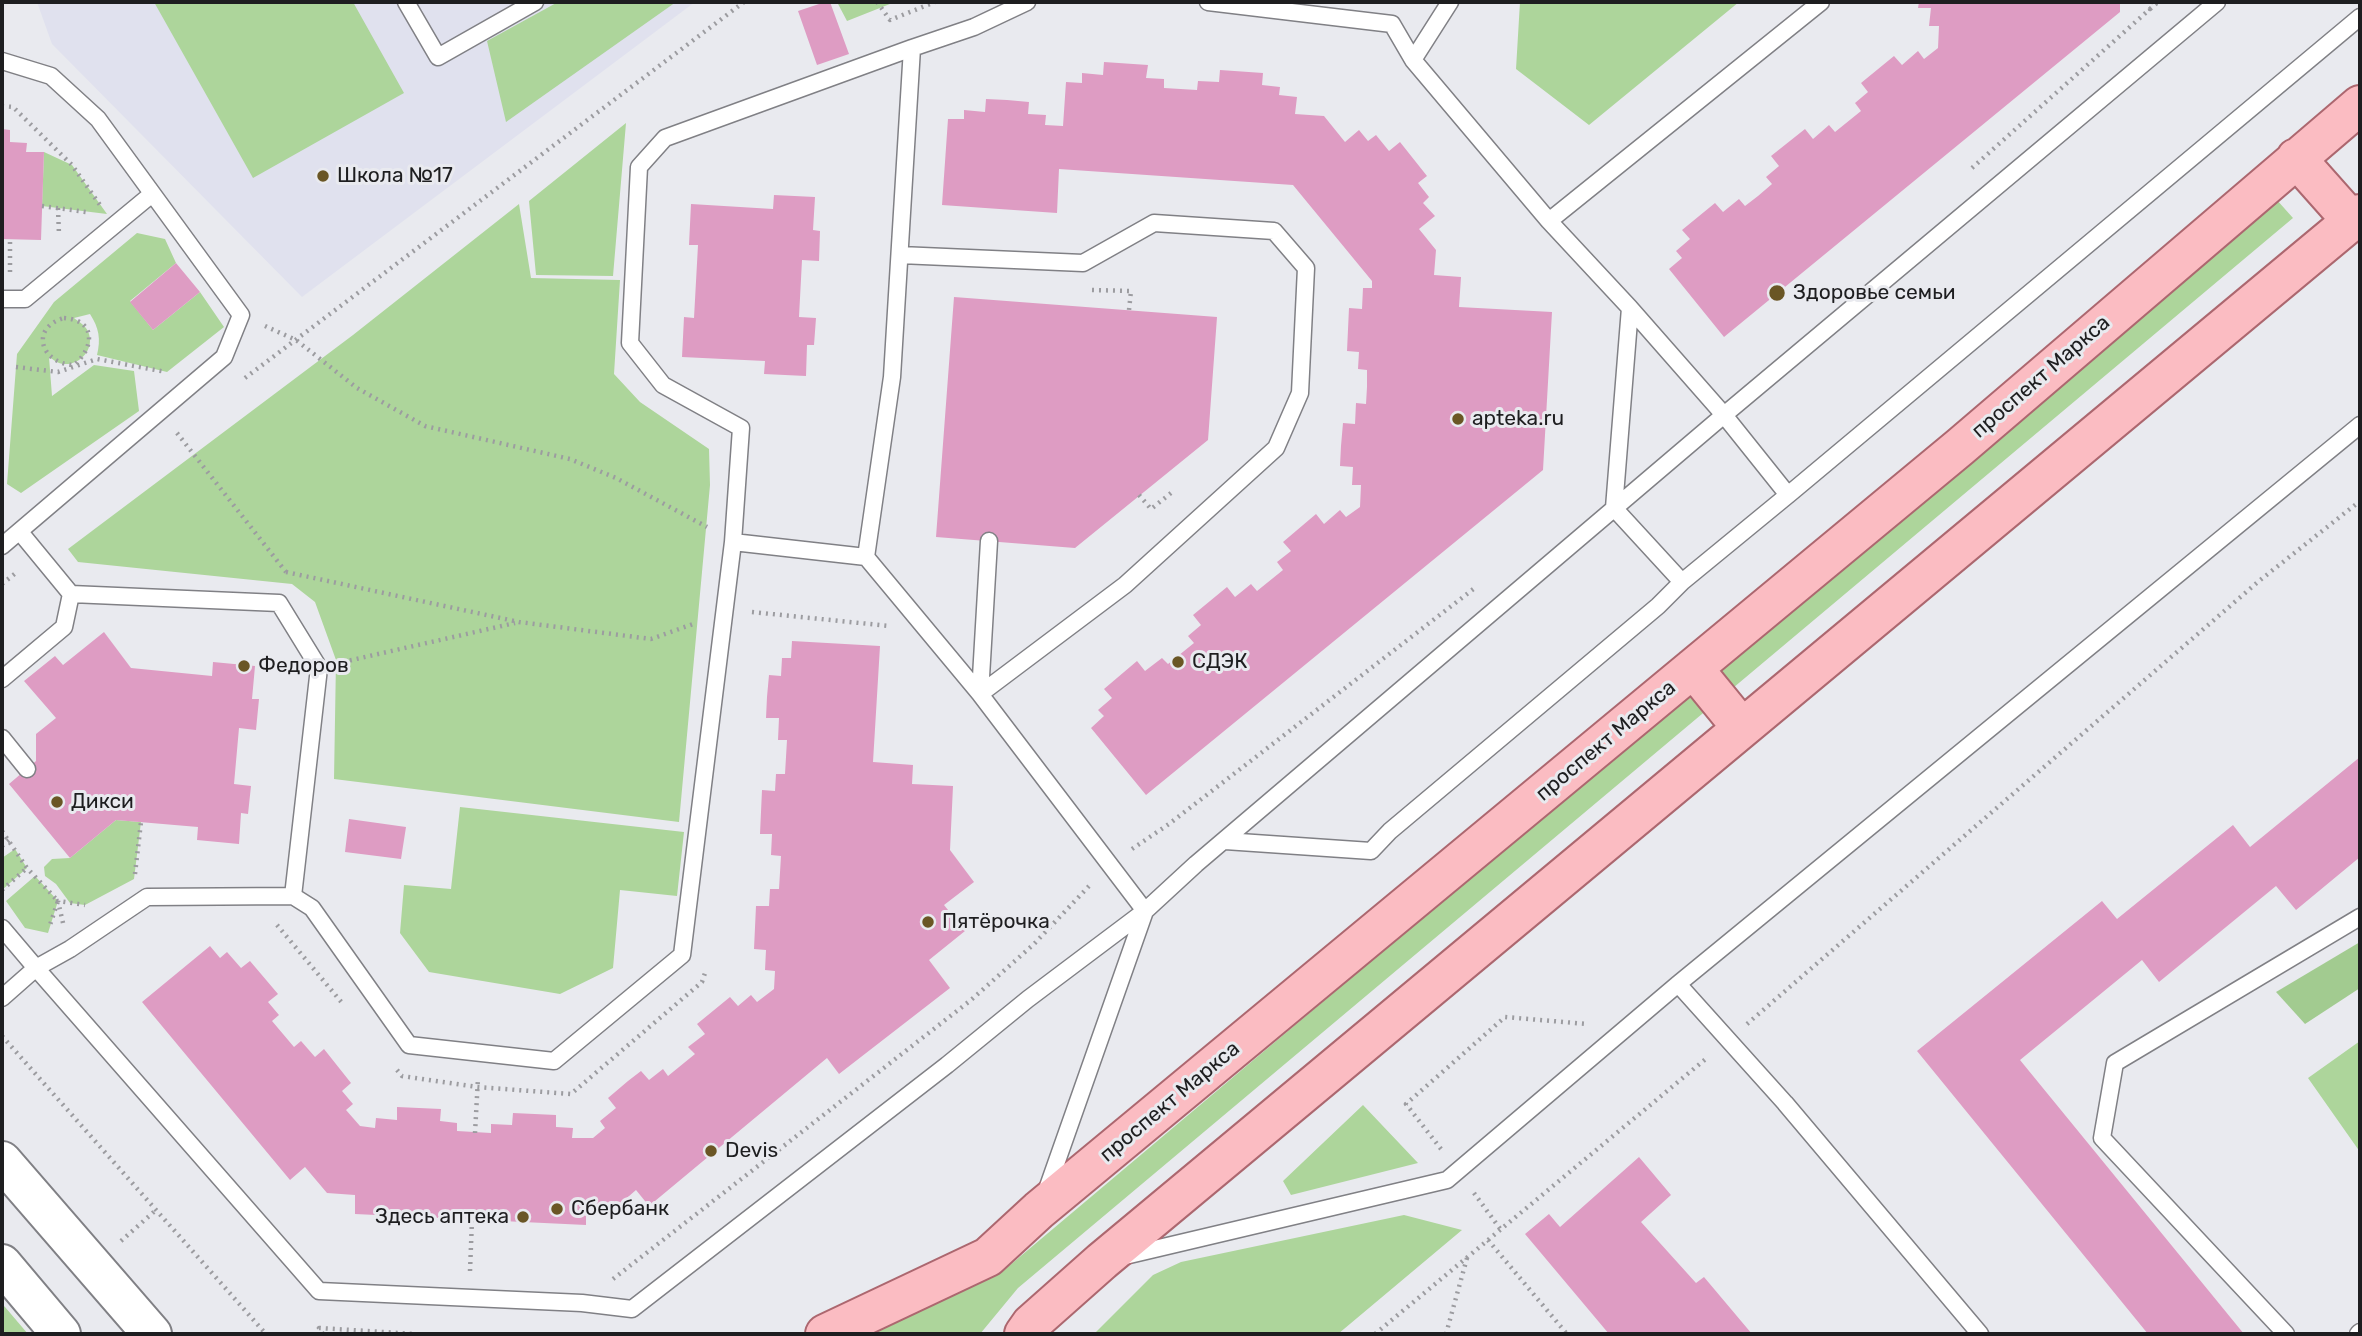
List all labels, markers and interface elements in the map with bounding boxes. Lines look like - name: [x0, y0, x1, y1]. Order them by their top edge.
- place label: Школа №17: [337, 163, 453, 189]
- marker: Школа №17: [315, 168, 331, 184]
- place label: Здоровье семьи: [1793, 280, 1955, 306]
- marker: Здоровье семьи: [1767, 283, 1787, 303]
- street label: проспект Маркса: [1967, 310, 2115, 444]
- place label: apteka.ru: [1472, 406, 1564, 432]
- marker: apteka.ru: [1450, 411, 1466, 427]
- place label: СДЭК: [1192, 649, 1248, 675]
- place label: Федоров: [258, 653, 349, 679]
- marker: СДЭК: [1170, 654, 1186, 670]
- marker: Федоров: [236, 658, 252, 674]
- street label: проспект Маркса: [1531, 675, 1681, 807]
- place label: Дикси: [71, 789, 134, 815]
- marker: Дикси: [49, 794, 65, 810]
- place label: Пятёрочка: [942, 909, 1050, 935]
- marker: Пятёрочка: [920, 914, 936, 930]
- street label: проспект Маркса: [1095, 1036, 1245, 1168]
- place label: Devis: [725, 1138, 778, 1164]
- marker: Devis: [703, 1143, 719, 1159]
- place label: Сбербанк: [571, 1196, 669, 1222]
- marker: Сбербанк: [549, 1201, 565, 1217]
- place label: Здесь аптека: [375, 1204, 509, 1230]
- marker: Здесь аптека: [515, 1209, 531, 1225]

